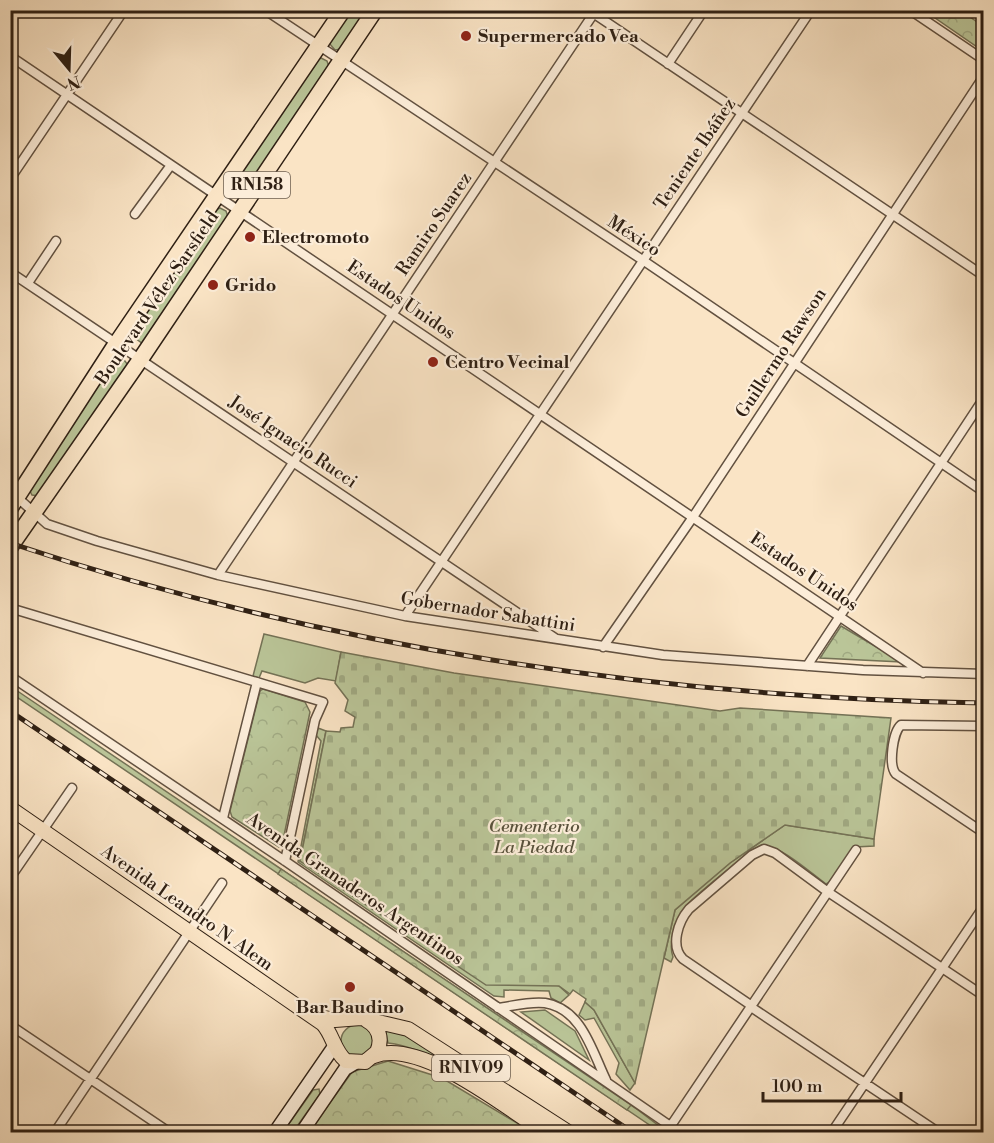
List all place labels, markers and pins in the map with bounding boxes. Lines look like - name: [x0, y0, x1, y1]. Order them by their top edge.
- place label: Supermercado Vea: [478, 25, 639, 48]
- marker: Supermercado Vea: [459, 29, 473, 43]
- place label: Electromoto: [262, 226, 369, 249]
- marker: Electromoto: [243, 230, 257, 244]
- place label: Grido: [225, 274, 276, 297]
- marker: Grido: [206, 278, 220, 292]
- place label: Centro Vecinal: [445, 351, 570, 374]
- marker: Centro Vecinal: [426, 355, 440, 369]
- marker: Bar Baudino: [343, 980, 357, 994]
- place label: Bar Baudino: [296, 996, 404, 1019]

